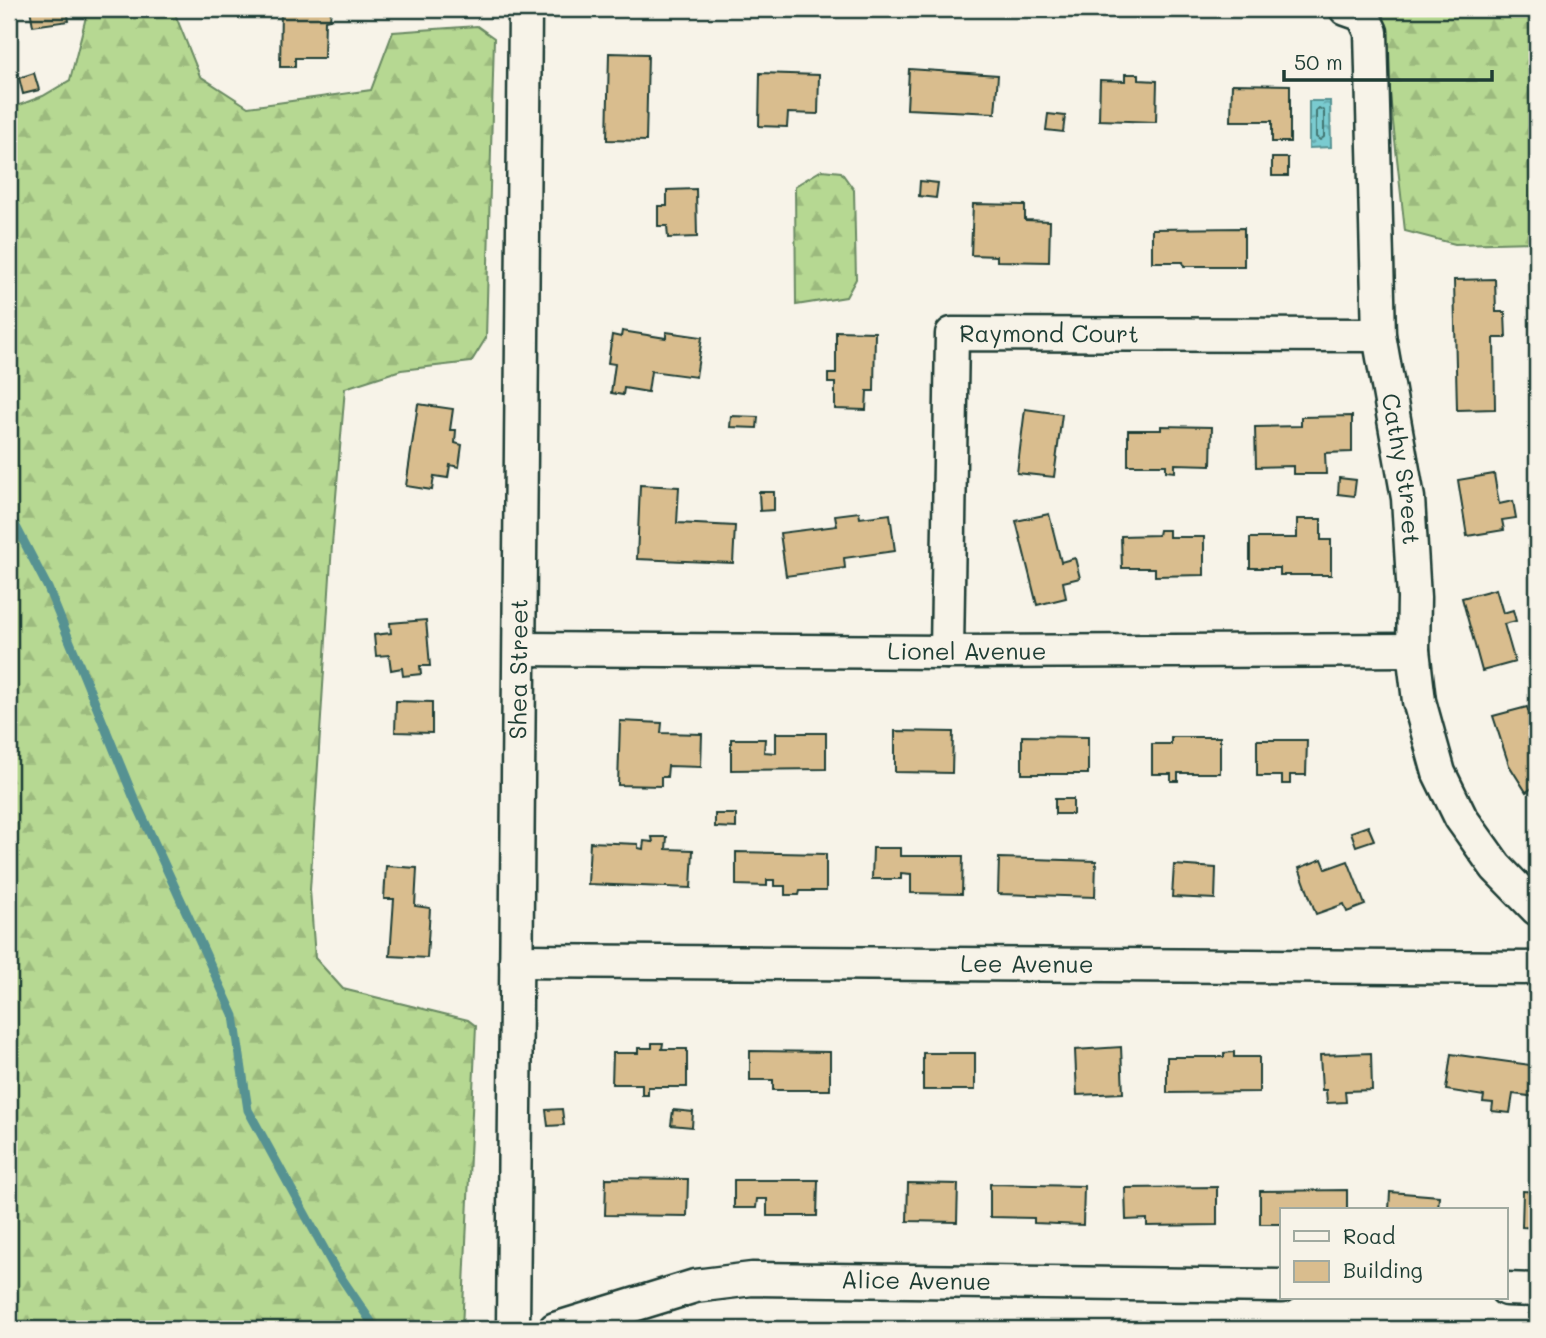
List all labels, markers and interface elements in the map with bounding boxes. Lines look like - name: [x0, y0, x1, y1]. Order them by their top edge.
- scale bar: [1284, 38, 1492, 82]
- text: 50 m: [1294, 48, 1343, 75]
- street label: Raymond Court: [959, 317, 1139, 348]
- street label: Cathy Street: [1376, 391, 1428, 546]
- street label: Shea Street: [501, 598, 534, 740]
- street label: Lionel Avenue: [887, 635, 1047, 666]
- street label: Lee Avenue: [960, 947, 1094, 979]
- legend: [1280, 1208, 1508, 1300]
- text: Road: [1343, 1222, 1395, 1249]
- text: Building: [1343, 1256, 1423, 1283]
- street label: Alice Avenue: [841, 1263, 991, 1296]

